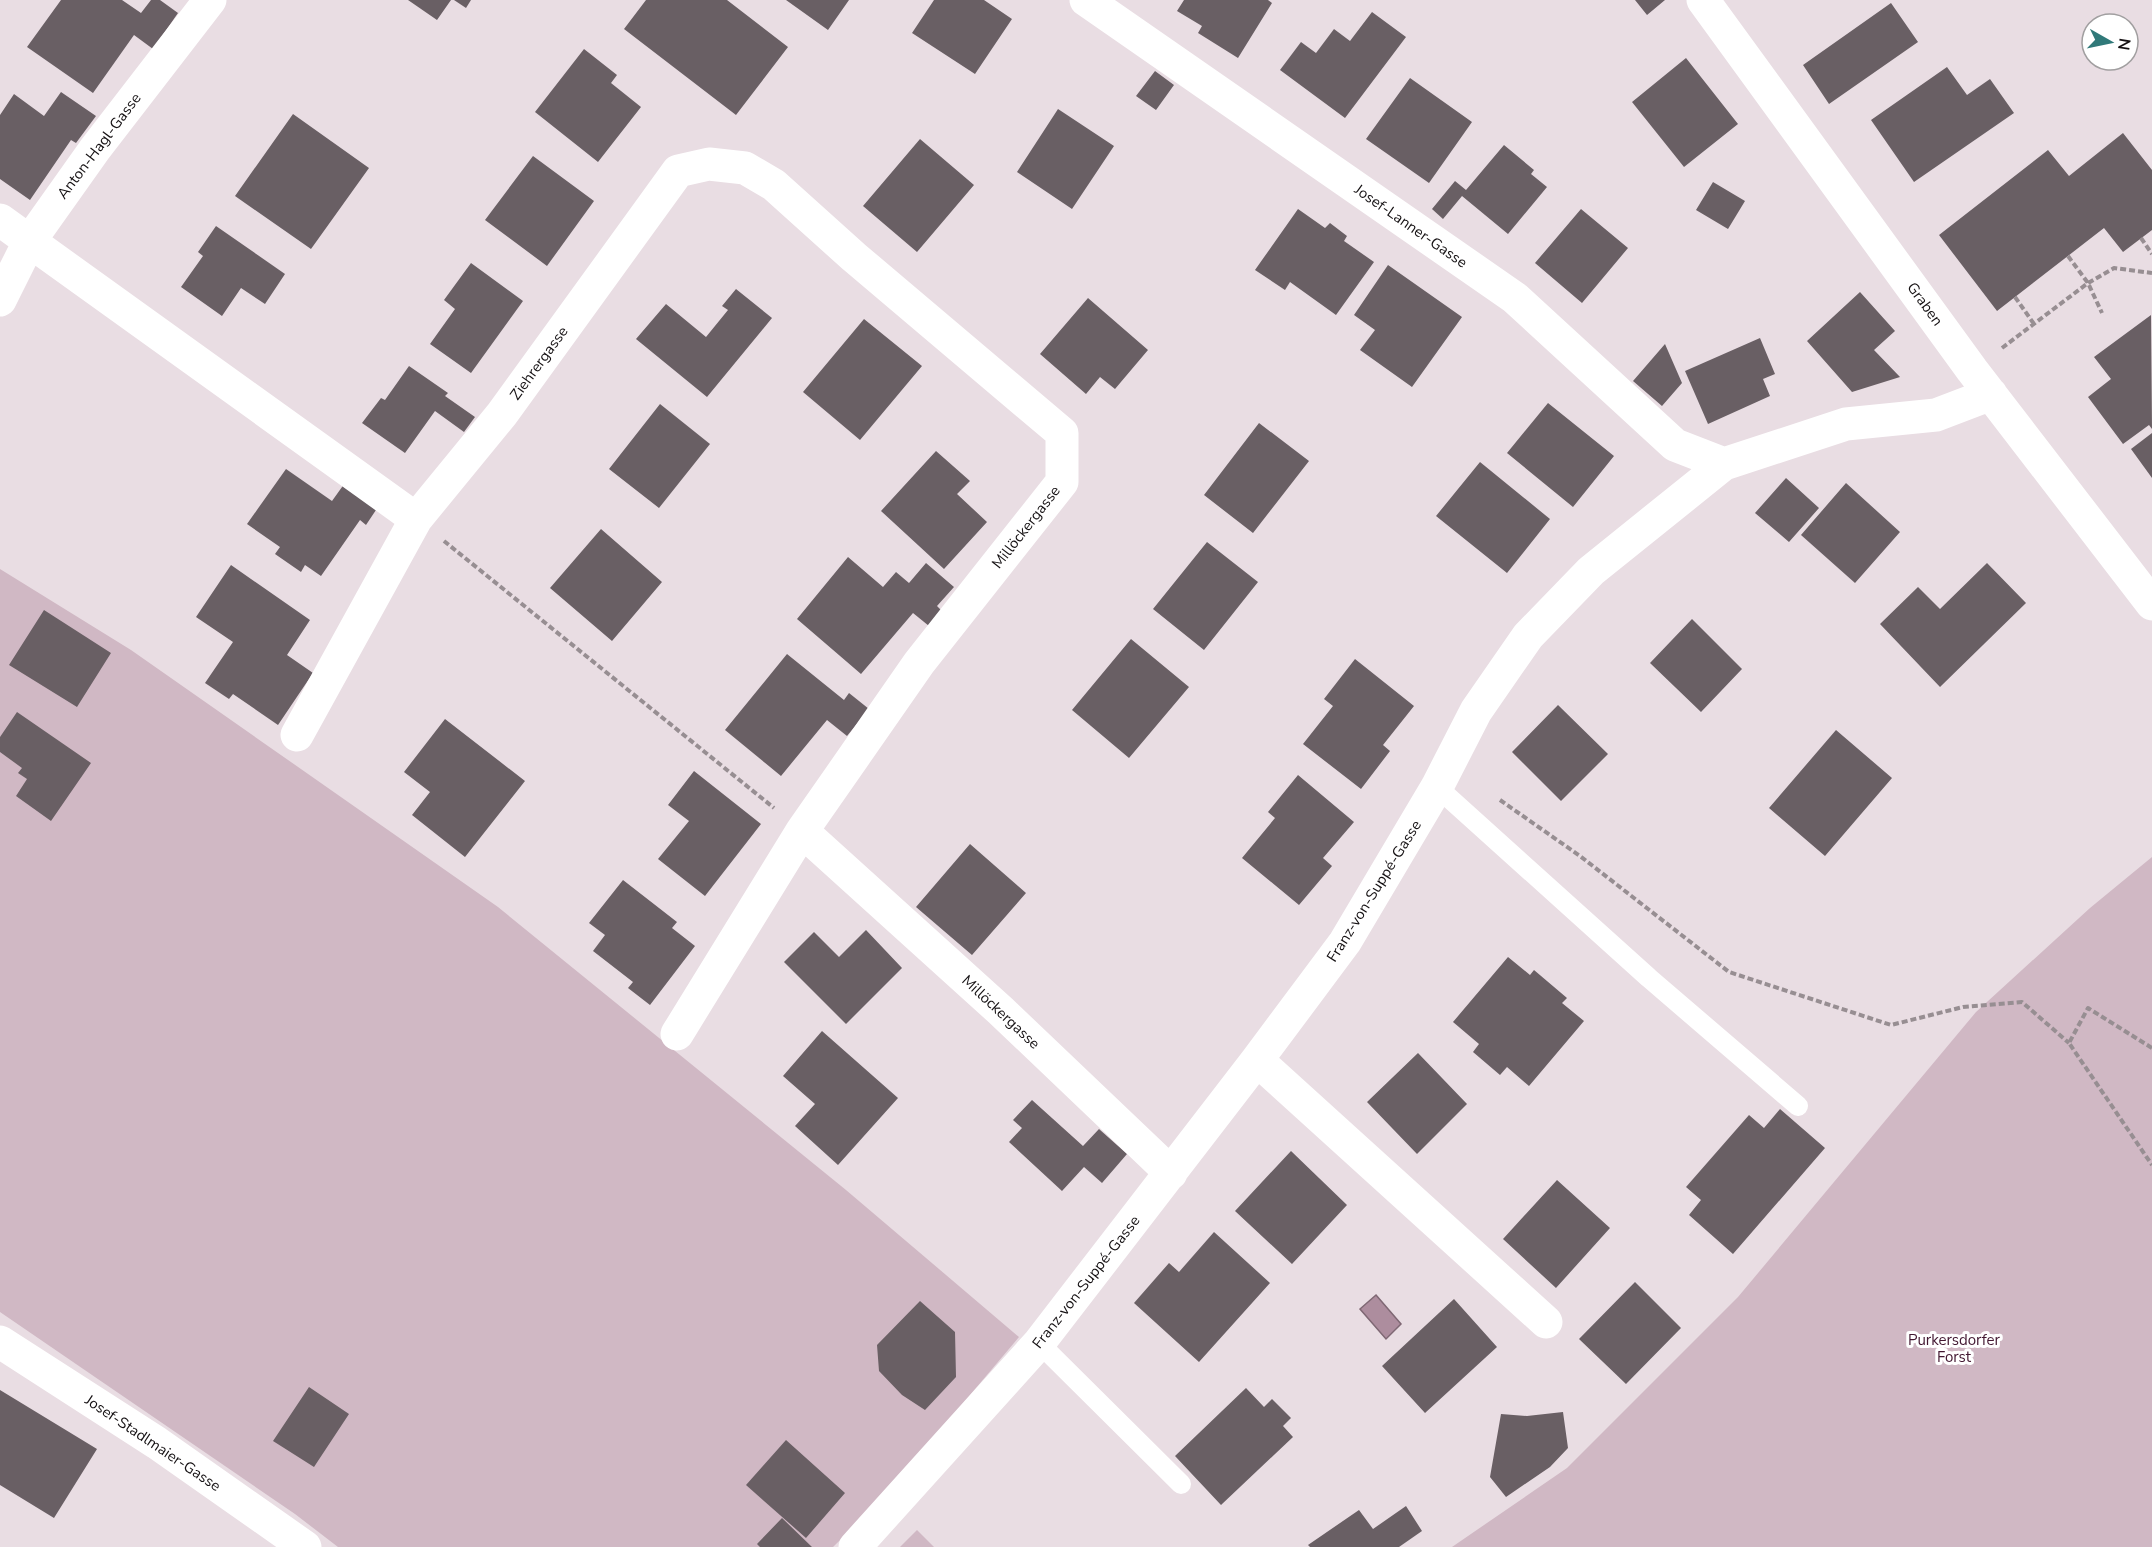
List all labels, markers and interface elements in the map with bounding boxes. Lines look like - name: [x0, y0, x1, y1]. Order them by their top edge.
- north arrow: [2080, 12, 2140, 72]
- text: N: [2112, 37, 2136, 52]
- street label: Anton-Hagl-Gasse: [53, 89, 145, 203]
- street label: Josef-Lanner-Gasse: [1350, 179, 1471, 272]
- street label: Graben: [1902, 278, 1948, 330]
- street label: Ziehrergasse: [505, 322, 573, 404]
- street label: Millöckergasse: [987, 481, 1065, 573]
- street label: Franz-von-Suppé-Gasse: [1322, 816, 1426, 966]
- street label: Millöckergasse: [958, 971, 1044, 1053]
- street label: Franz-von-Suppé-Gasse: [1028, 1211, 1144, 1353]
- park label: Purkersdorfer Forst: [1908, 1330, 2001, 1367]
- street label: Josef-Stadlmaier-Gasse: [80, 1389, 225, 1496]

